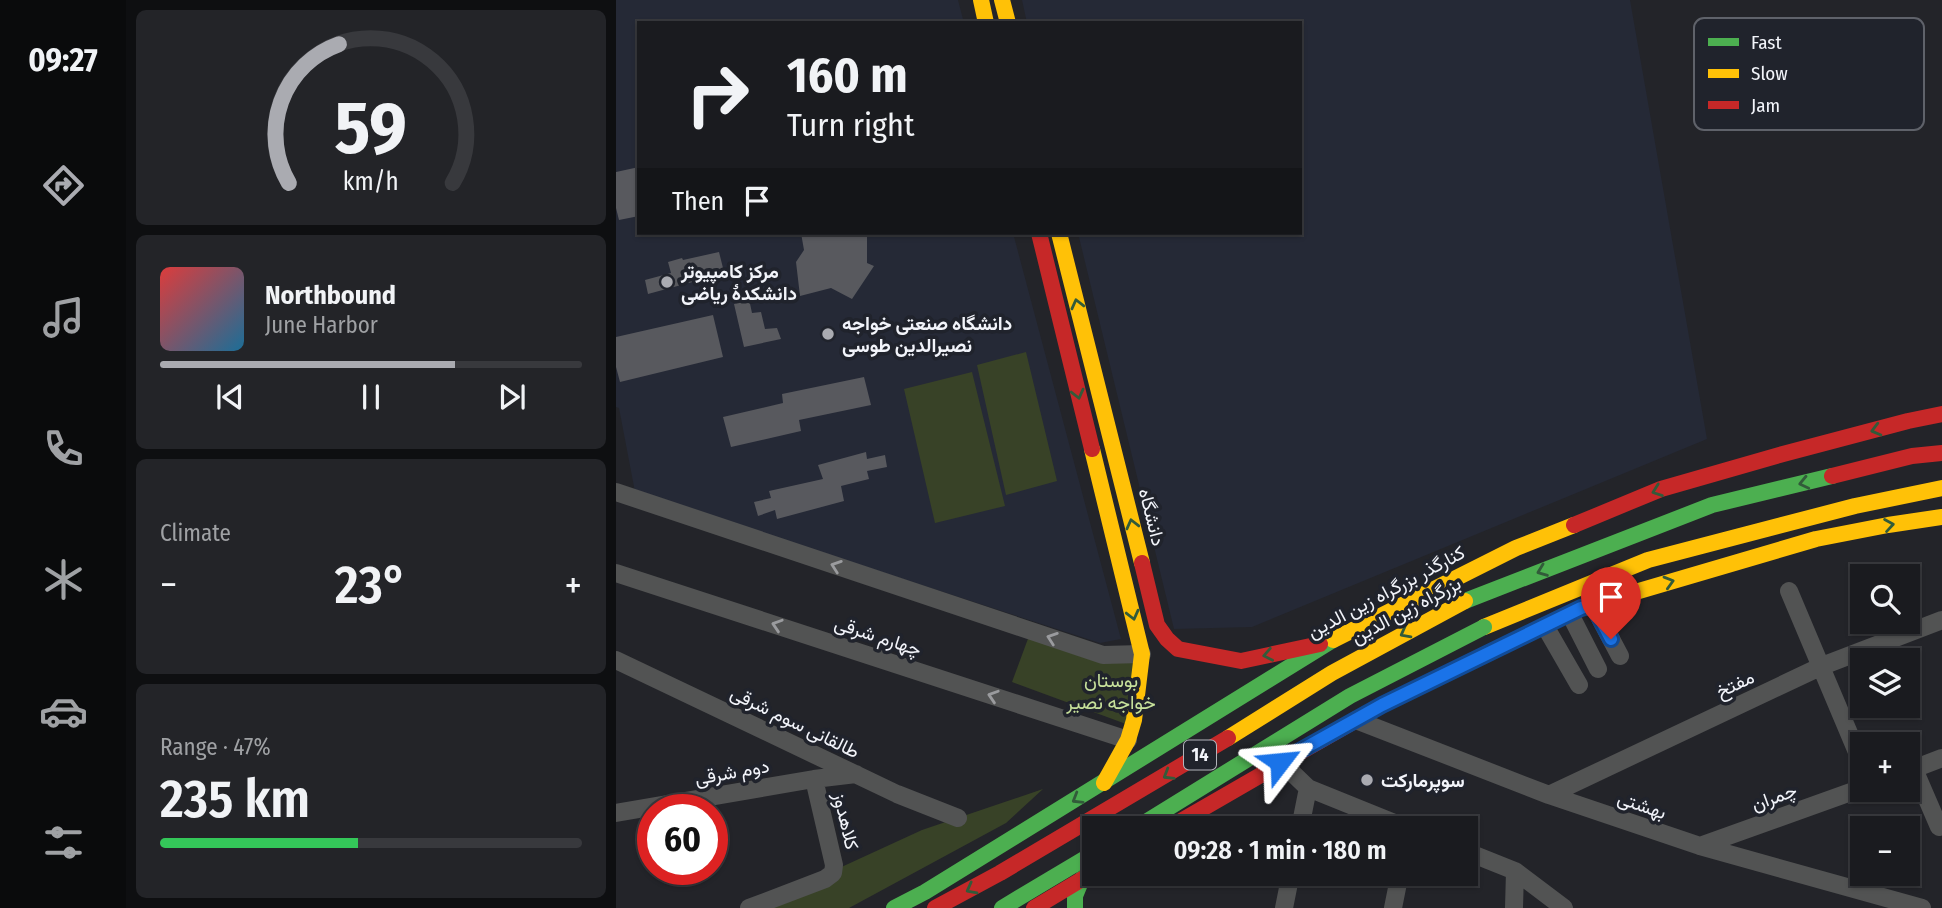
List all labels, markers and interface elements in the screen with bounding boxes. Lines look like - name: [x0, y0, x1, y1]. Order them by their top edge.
- legend: [1694, 18, 1924, 130]
- text: Fast: [1751, 31, 1782, 54]
- text: 09:27: [28, 41, 98, 79]
- text: 160 m: [787, 46, 908, 105]
- icon: right: [672, 49, 763, 140]
- text: Slow: [1751, 62, 1788, 85]
- text: 59: [335, 86, 407, 173]
- text: Jam: [1751, 94, 1780, 117]
- text: Turn right: [787, 106, 914, 144]
- icon: directions: [39, 161, 88, 210]
- text: km/h: [343, 167, 399, 197]
- icon: arrive: [738, 182, 776, 220]
- text: Then: [672, 186, 724, 217]
- place label: مرکز کامپیوتر دانشکدهٔ ریاضی: [680, 260, 797, 306]
- marker: مرکز کامپیوتر دانشکدهٔ ریاضی: [659, 274, 675, 290]
- text: Northbound: [265, 280, 396, 311]
- icon: music: [39, 293, 88, 342]
- one-way arrow: [1071, 298, 1085, 310]
- text: June Harbor: [265, 311, 378, 339]
- place label: دانشگاه صنعتی خواجه نصیرالدین طوسی: [842, 312, 1012, 358]
- marker: دانشگاه صنعتی خواجه نصیرالدین طوسی: [820, 326, 836, 342]
- icon: previous: [211, 378, 249, 416]
- icon: pause: [352, 378, 390, 416]
- icon: next: [493, 378, 531, 416]
- one-way arrow: [1070, 388, 1084, 400]
- one-way arrow: [1870, 421, 1882, 436]
- icon: phone: [39, 424, 88, 473]
- one-way arrow: [1798, 475, 1810, 489]
- one-way arrow: [1651, 483, 1663, 497]
- street label: دانشگاه: [1134, 486, 1170, 548]
- one-way arrow: [1126, 518, 1140, 530]
- one-way arrow: [1883, 518, 1895, 533]
- text: Climate: [160, 519, 231, 547]
- street label: کنارگذر بزرگراه زین الدین: [1303, 541, 1469, 643]
- text: 23°: [335, 554, 407, 617]
- icon: climate: [39, 555, 88, 604]
- one-way arrow: [831, 560, 843, 574]
- text: −: [160, 562, 177, 608]
- text: +: [565, 562, 582, 608]
- one-way arrow: [1537, 562, 1549, 576]
- map controls: [1850, 564, 1920, 886]
- button: search: [1850, 564, 1920, 634]
- pin: [1581, 567, 1641, 639]
- street label: بزرگراه زین الدین: [1347, 572, 1465, 648]
- one-way arrow: [1663, 576, 1675, 591]
- icon: arrive: [1592, 578, 1630, 616]
- one-way arrow: [1125, 609, 1139, 621]
- street label: چهارم شرقی: [831, 611, 924, 663]
- one-way arrow: [771, 619, 783, 634]
- one-way arrow: [1400, 625, 1412, 638]
- one-way arrow: [1047, 632, 1059, 646]
- one-way arrow: [1262, 647, 1274, 662]
- button: layers: [1850, 648, 1920, 718]
- street label: مفتخ: [1712, 665, 1759, 705]
- park label: بوستان خواجه نصیر: [1065, 669, 1156, 714]
- street label: طالقانی سوم شرقی: [726, 681, 863, 764]
- icon: car: [39, 687, 88, 736]
- one-way arrow: [987, 690, 1000, 704]
- position arrow: [1243, 725, 1317, 799]
- button: +: [1850, 732, 1920, 802]
- text: Range · 47%: [160, 733, 271, 761]
- road number: 14: [1184, 740, 1216, 770]
- street label: دوم شرقی: [693, 754, 771, 791]
- one-way arrow: [1162, 766, 1175, 779]
- text: 235 km: [160, 768, 310, 831]
- place label: سوپرمارکت: [1381, 769, 1465, 794]
- marker: سوپرمارکت: [1359, 772, 1375, 788]
- street label: چمران: [1748, 778, 1801, 818]
- street label: بهشتی: [1614, 786, 1670, 824]
- street label: کلاهدوز: [828, 789, 864, 852]
- one-way arrow: [1072, 791, 1085, 804]
- speed limit sign: 60: [637, 794, 728, 885]
- button: −: [1850, 816, 1920, 886]
- icon: filters: [39, 818, 88, 867]
- text: 09:28 · 1 min · 180 m: [1173, 835, 1387, 866]
- one-way arrow: [965, 880, 978, 894]

